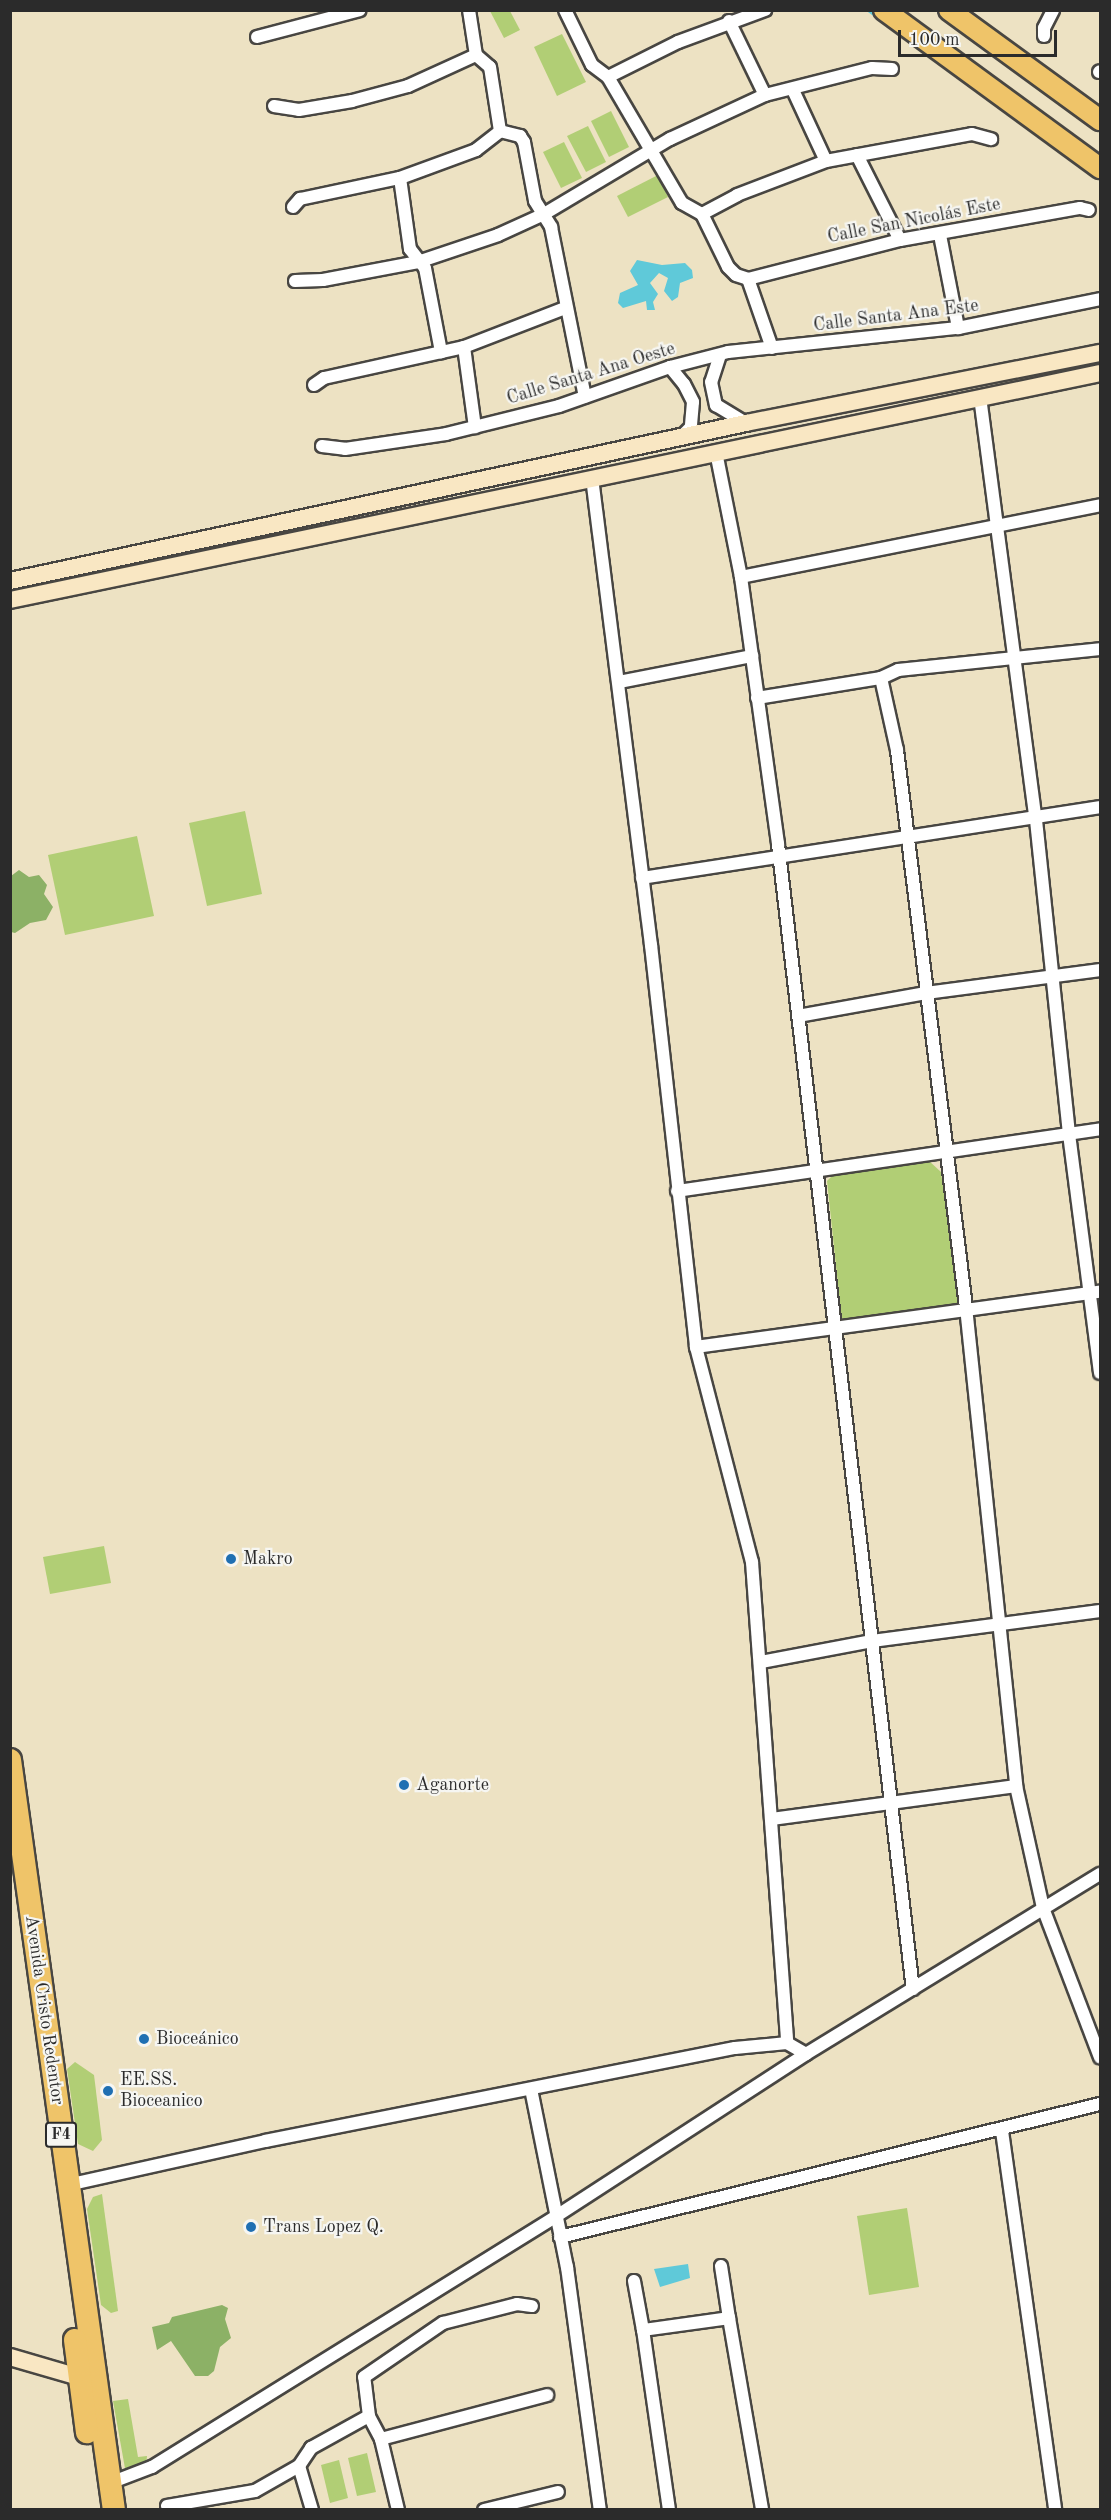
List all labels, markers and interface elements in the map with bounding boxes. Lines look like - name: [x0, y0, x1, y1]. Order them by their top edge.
- scale bar: [901, 18, 1060, 56]
- text: 100 m: [909, 31, 960, 49]
- street label: Calle San Nicolás Este: [826, 194, 1002, 248]
- street label: Calle Santa Ana Este: [812, 295, 980, 337]
- street label: Calle Santa Ana Oeste: [504, 338, 678, 410]
- place label: Makro: [243, 1548, 293, 1570]
- marker: Makro: [224, 1552, 238, 1566]
- place label: Aganorte: [416, 1774, 489, 1796]
- marker: Aganorte: [397, 1778, 411, 1792]
- street label: Avenida Cristo Redentor: [20, 1914, 68, 2106]
- place label: Bioceánico: [156, 2028, 239, 2050]
- marker: Bioceánico: [137, 2032, 151, 2046]
- place label: EE.SS. Bioceanico: [120, 2070, 203, 2112]
- marker: EE.SS. Bioceanico: [101, 2084, 115, 2098]
- road number: F4: [44, 2122, 78, 2148]
- place label: Trans Lopez Q.: [263, 2216, 384, 2238]
- marker: Trans Lopez Q.: [244, 2220, 258, 2234]

